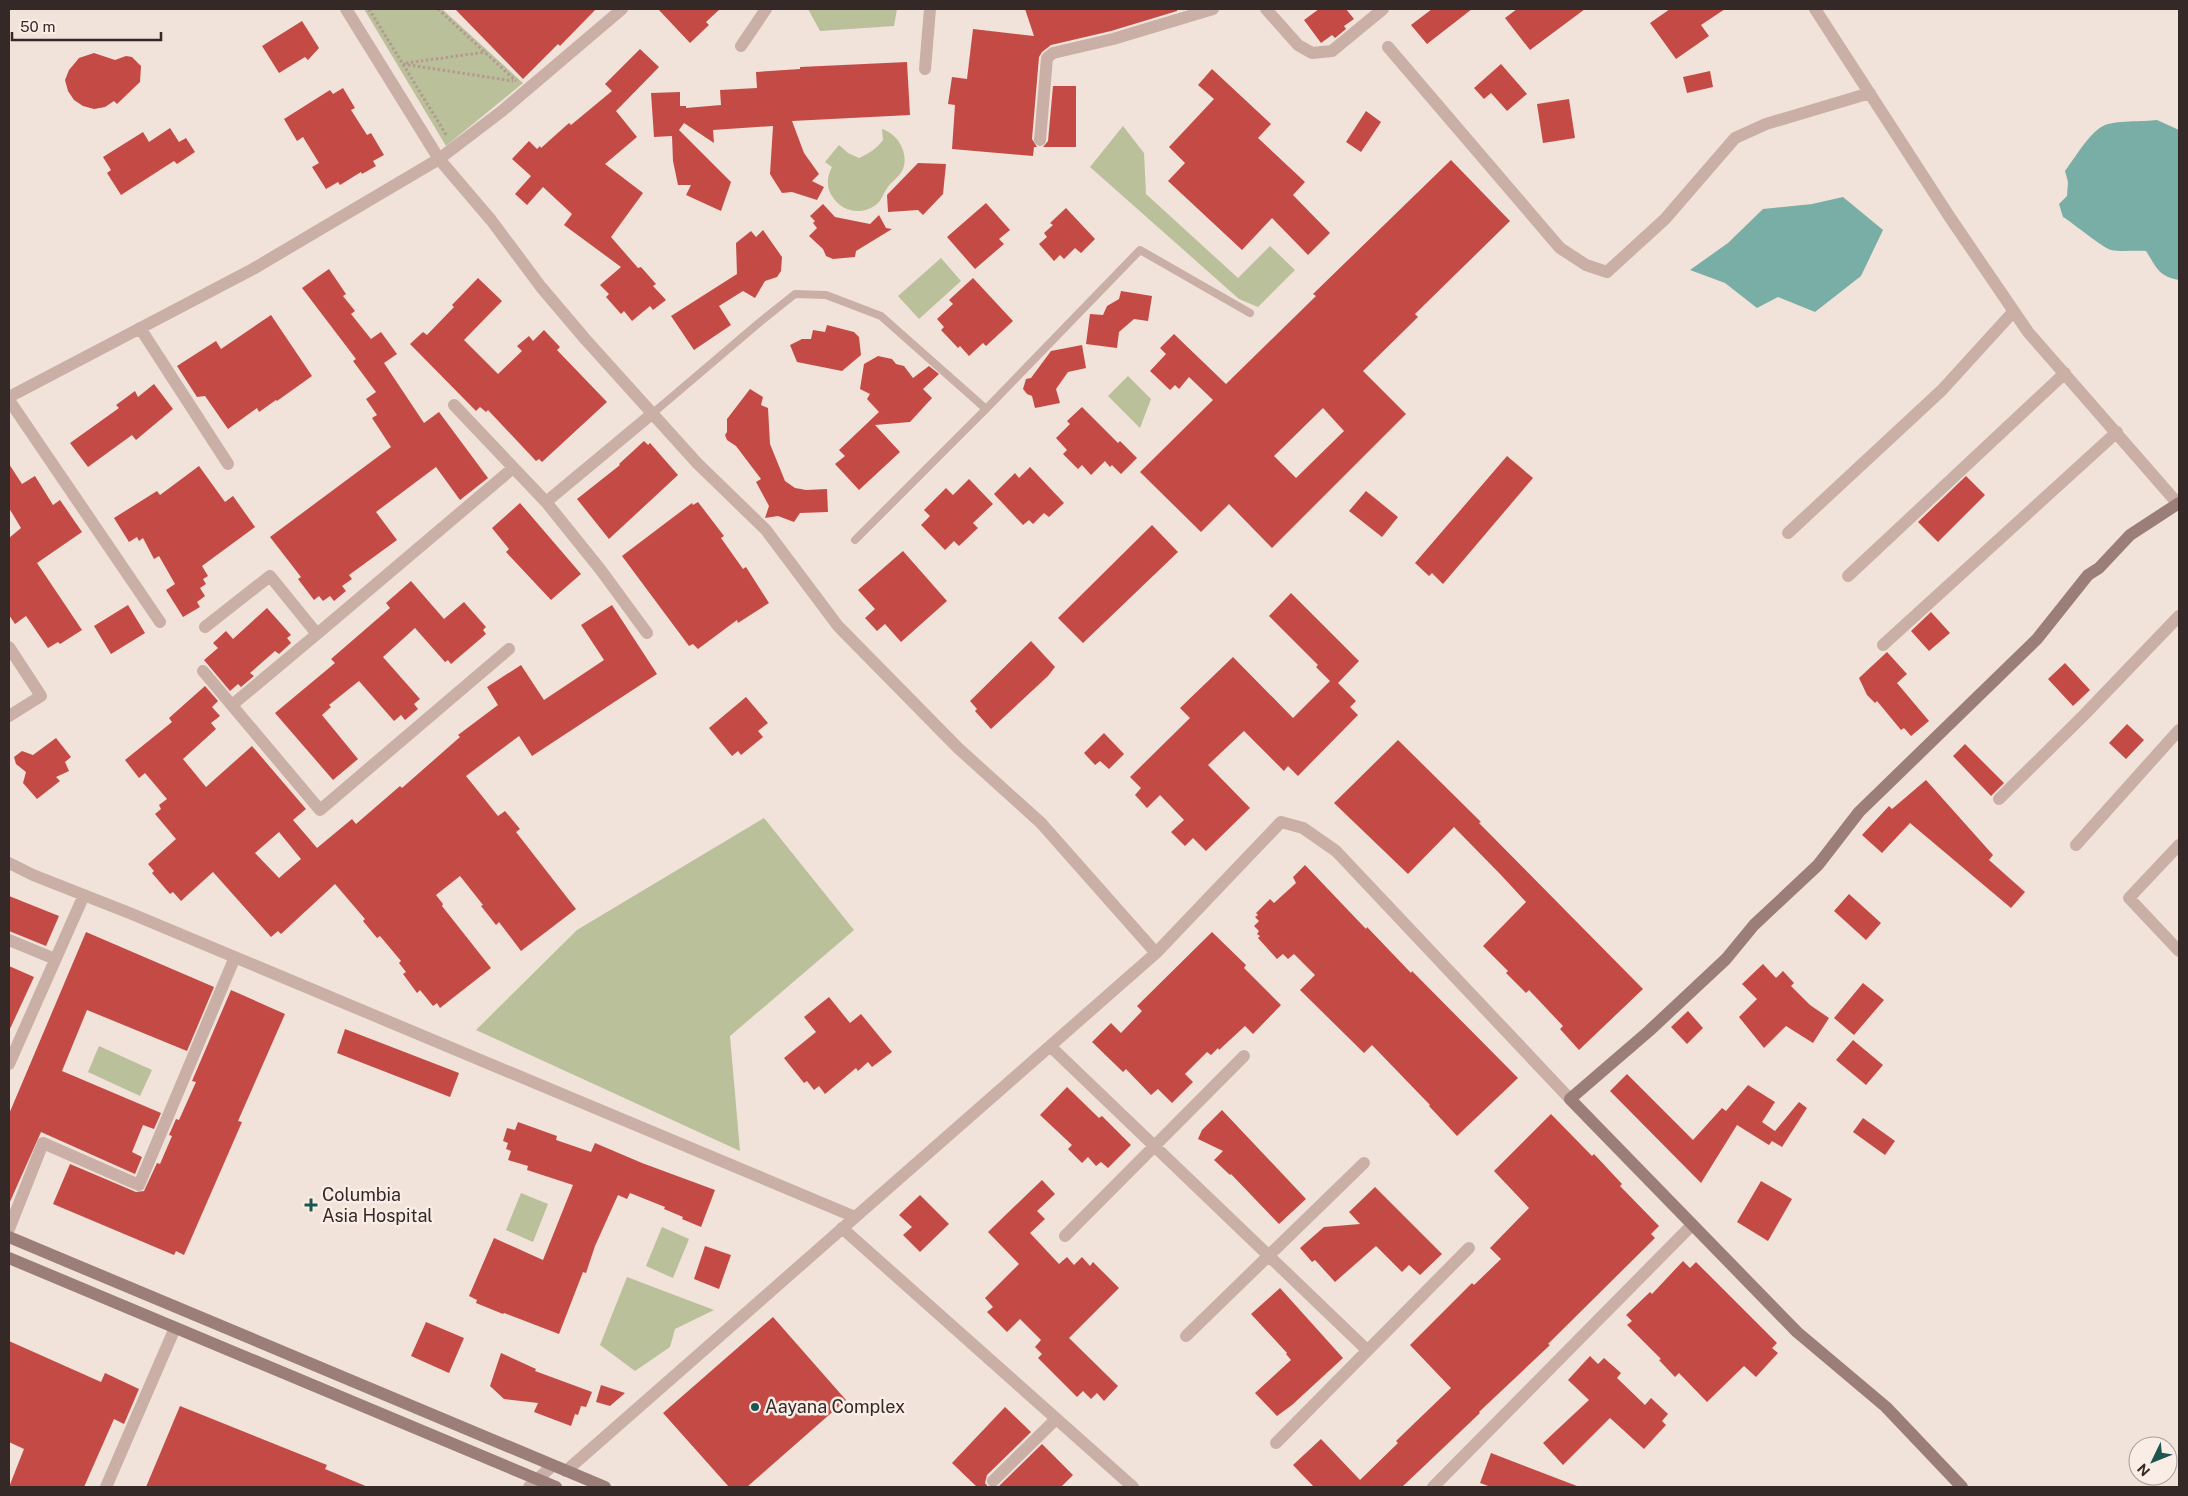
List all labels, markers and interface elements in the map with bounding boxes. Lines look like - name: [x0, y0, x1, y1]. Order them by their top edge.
- scale bar: [12, 10, 161, 42]
- text: 50 m: [20, 18, 55, 35]
- place label: Columbia Asia Hospital: [322, 1184, 433, 1226]
- marker: Columbia Asia Hospital: [304, 1198, 318, 1212]
- place label: Aayana Complex: [765, 1396, 905, 1417]
- marker: Aayana Complex: [749, 1401, 761, 1413]
- north arrow: [2128, 1436, 2178, 1486]
- text: N: [2134, 1460, 2153, 1479]

